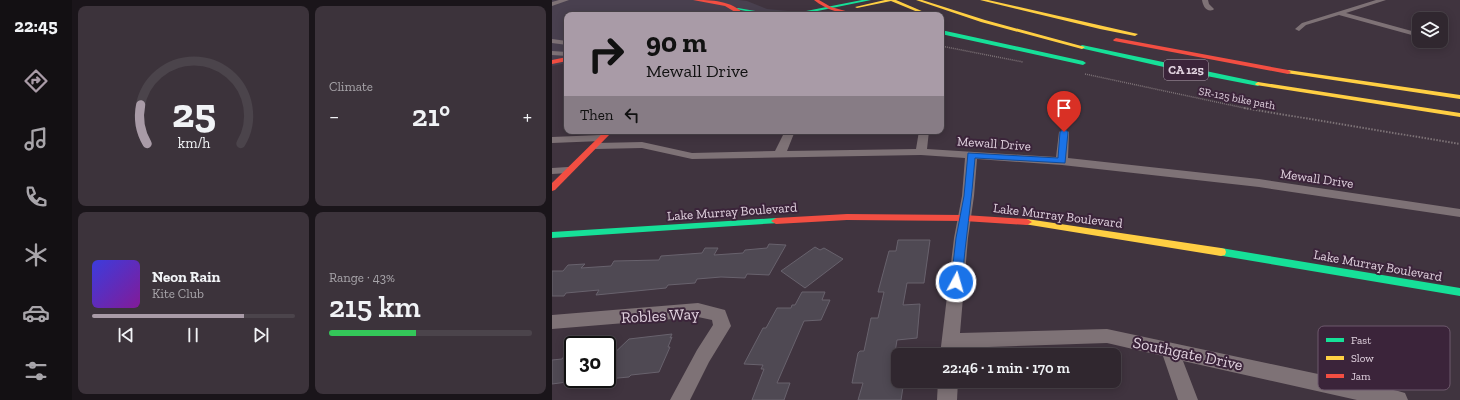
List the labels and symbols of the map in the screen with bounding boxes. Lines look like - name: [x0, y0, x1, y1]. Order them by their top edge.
- road number: CA 125: [1164, 60, 1208, 80]
- street label: SR-125 bike path: [1197, 85, 1277, 112]
- pin: [1047, 91, 1081, 132]
- street label: Mewall Drive: [957, 133, 1031, 154]
- street label: Mewall Drive: [1279, 166, 1355, 191]
- street label: Lake Murray Boulevard: [667, 199, 798, 224]
- street label: Lake Murray Boulevard: [992, 200, 1124, 231]
- street label: Lake Murray Boulevard: [1312, 247, 1443, 284]
- position arrow: [935, 261, 977, 303]
- street label: Robles Way: [621, 304, 700, 327]
- legend: [1318, 326, 1450, 390]
- street label: Southgate Drive: [1131, 333, 1245, 374]
- text: Fast: [1351, 334, 1372, 347]
- speed limit sign: 30: [564, 336, 616, 388]
- text: Slow: [1351, 352, 1374, 365]
- text: Jam: [1351, 370, 1371, 383]

